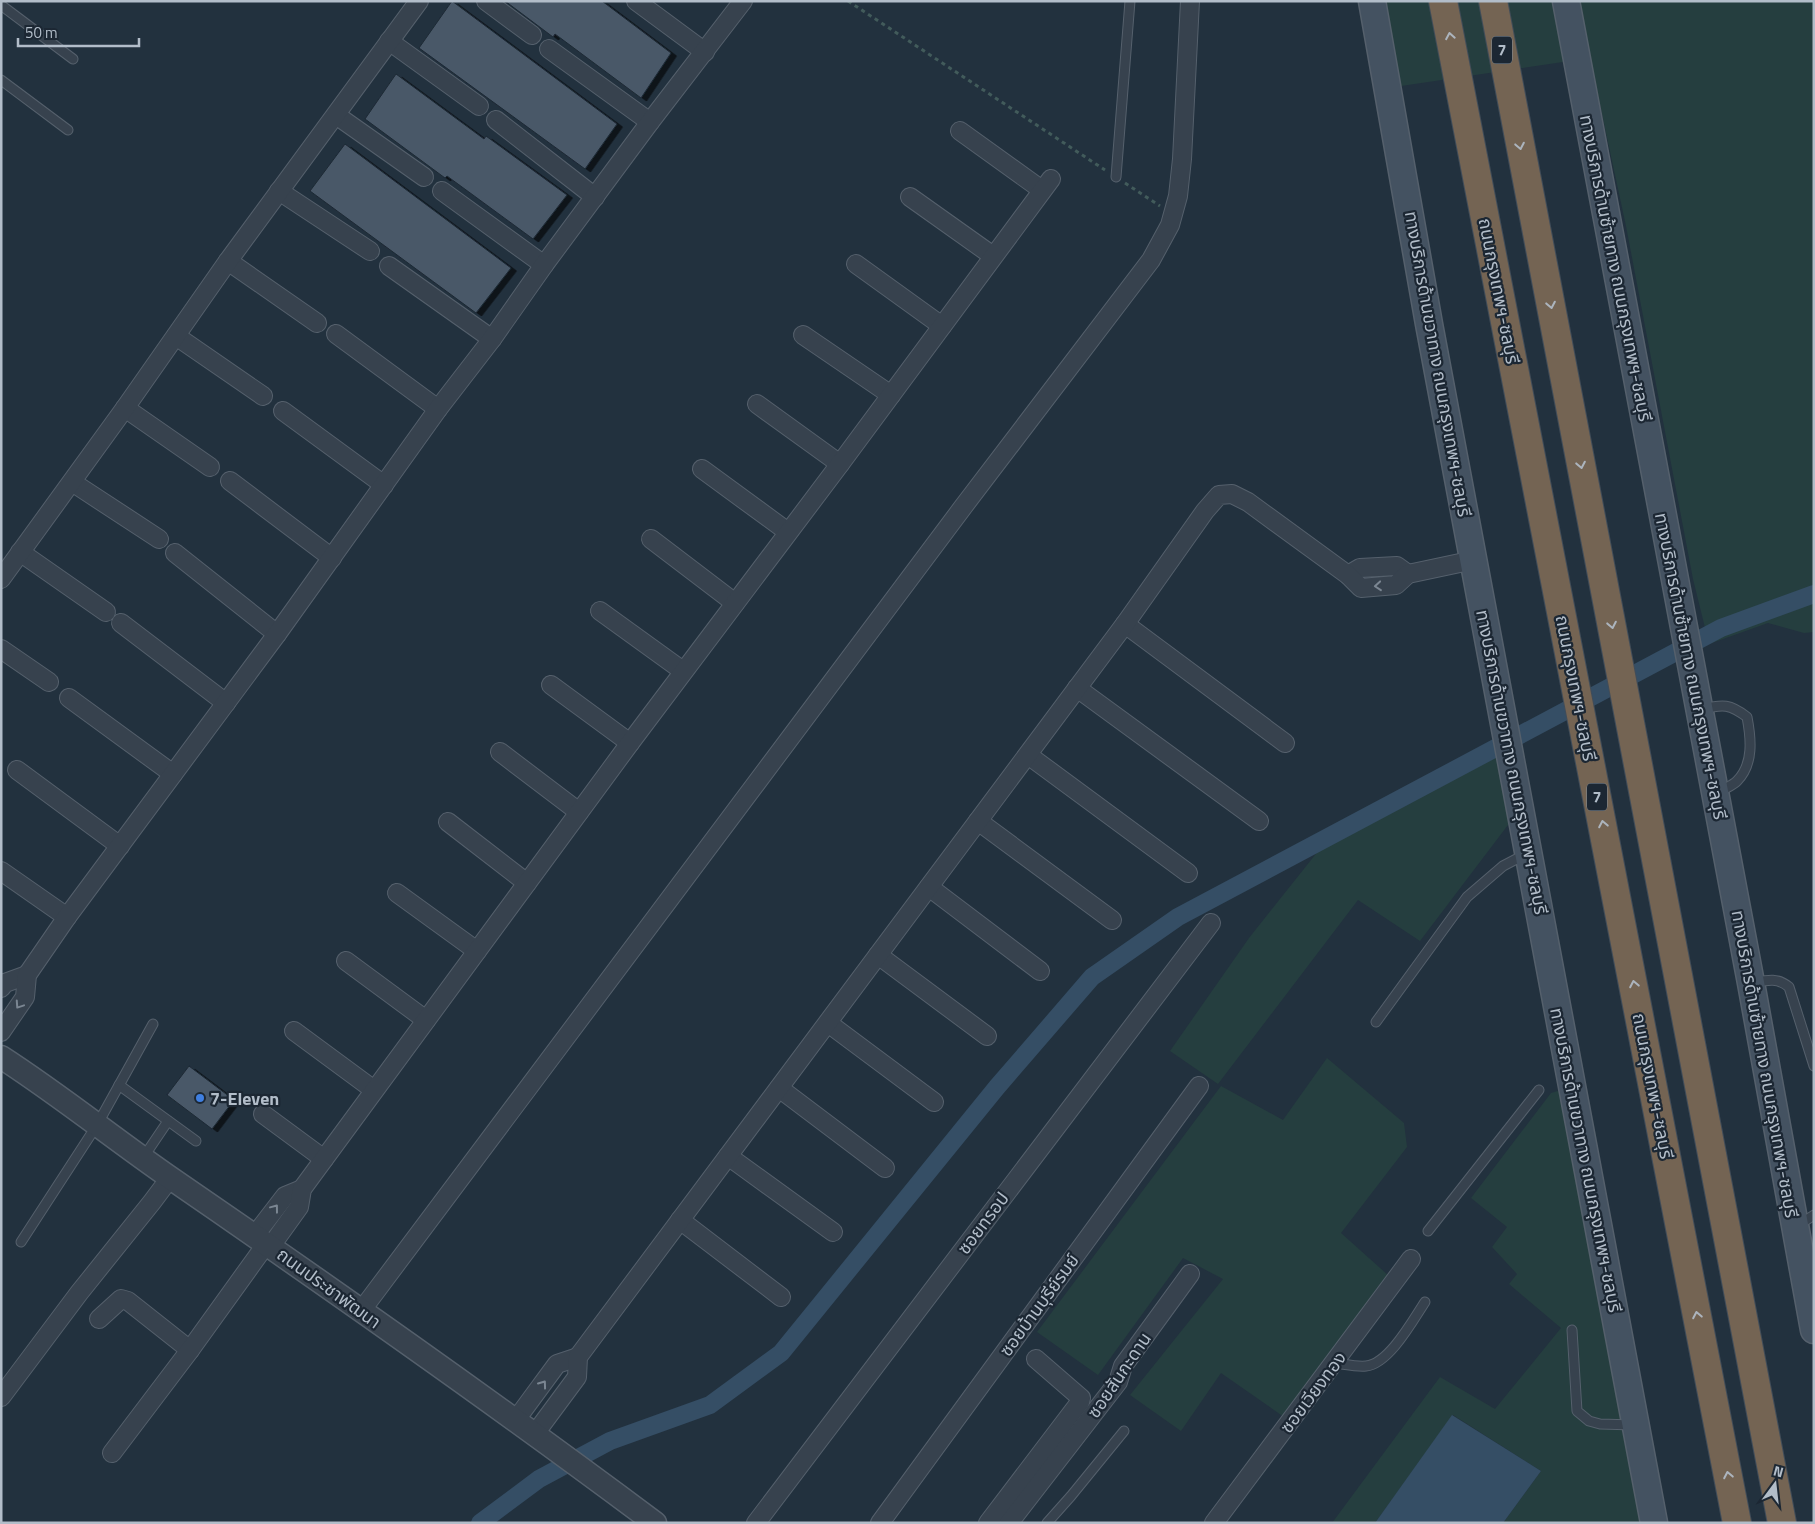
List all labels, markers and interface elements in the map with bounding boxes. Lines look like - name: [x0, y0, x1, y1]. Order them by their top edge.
- scale bar: [18, 15, 139, 47]
- text: 50 m: [25, 21, 58, 44]
- one-way arrow: [1445, 32, 1455, 40]
- road number: 7: [1492, 36, 1512, 64]
- street label: ทางบริการด้านซ้ายทาง ถนนกรุงเทพฯ-ชลบุรี: [1573, 112, 1659, 424]
- one-way arrow: [1515, 141, 1525, 150]
- street label: ทางบริการด้านขวาทาง ถนนกรุงเทพฯ-ชลบุรี: [1398, 209, 1478, 519]
- street label: ถนนกรุงเทพฯ-ชลบุรี: [1472, 216, 1526, 366]
- one-way arrow: [1545, 301, 1555, 310]
- one-way arrow: [1576, 461, 1586, 469]
- street label: ทางบริการด้านซ้ายทาง ถนนกรุงเทพฯ-ชลบุรี: [1648, 510, 1734, 822]
- one-way arrow: [1373, 581, 1381, 592]
- street label: ทางบริการด้านขวาทาง ถนนกรุงเทพฯ-ชลบุรี: [1469, 607, 1555, 917]
- street label: ถนนกรุงเทพฯ-ชลบุรี: [1549, 613, 1603, 763]
- one-way arrow: [1606, 620, 1616, 629]
- road number: 7: [1587, 784, 1607, 810]
- one-way arrow: [1598, 820, 1608, 829]
- street label: ทางบริการด้านซ้ายทาง ถนนกรุงเทพฯ-ชลบุรี: [1725, 908, 1805, 1220]
- one-way arrow: [1629, 979, 1640, 988]
- one-way arrow: [16, 1000, 25, 1009]
- street label: ทางบริการด้านขวาทาง ถนนกรุงเทพฯ-ชลบุรี: [1543, 1005, 1629, 1315]
- street label: ถนนกรุงเทพฯ-ชลบุรี: [1626, 1011, 1680, 1161]
- place label: 7-Eleven: [210, 1085, 279, 1112]
- marker: 7-Eleven: [194, 1092, 206, 1104]
- street label: ซอยทรอป: [951, 1186, 1015, 1260]
- one-way arrow: [270, 1205, 278, 1214]
- street label: ถนนประชาพัฒนา: [271, 1241, 387, 1335]
- street label: ซอยบ้านบุรีย์รมย์: [992, 1248, 1086, 1362]
- one-way arrow: [1692, 1311, 1702, 1320]
- street label: ซอยสันกะดาน: [1080, 1327, 1158, 1423]
- street label: ซอยเวียงทอง: [1273, 1345, 1353, 1439]
- one-way arrow: [537, 1381, 545, 1390]
- north arrow: [1750, 1459, 1800, 1509]
- text: N: [1771, 1460, 1786, 1482]
- one-way arrow: [1723, 1470, 1733, 1479]

